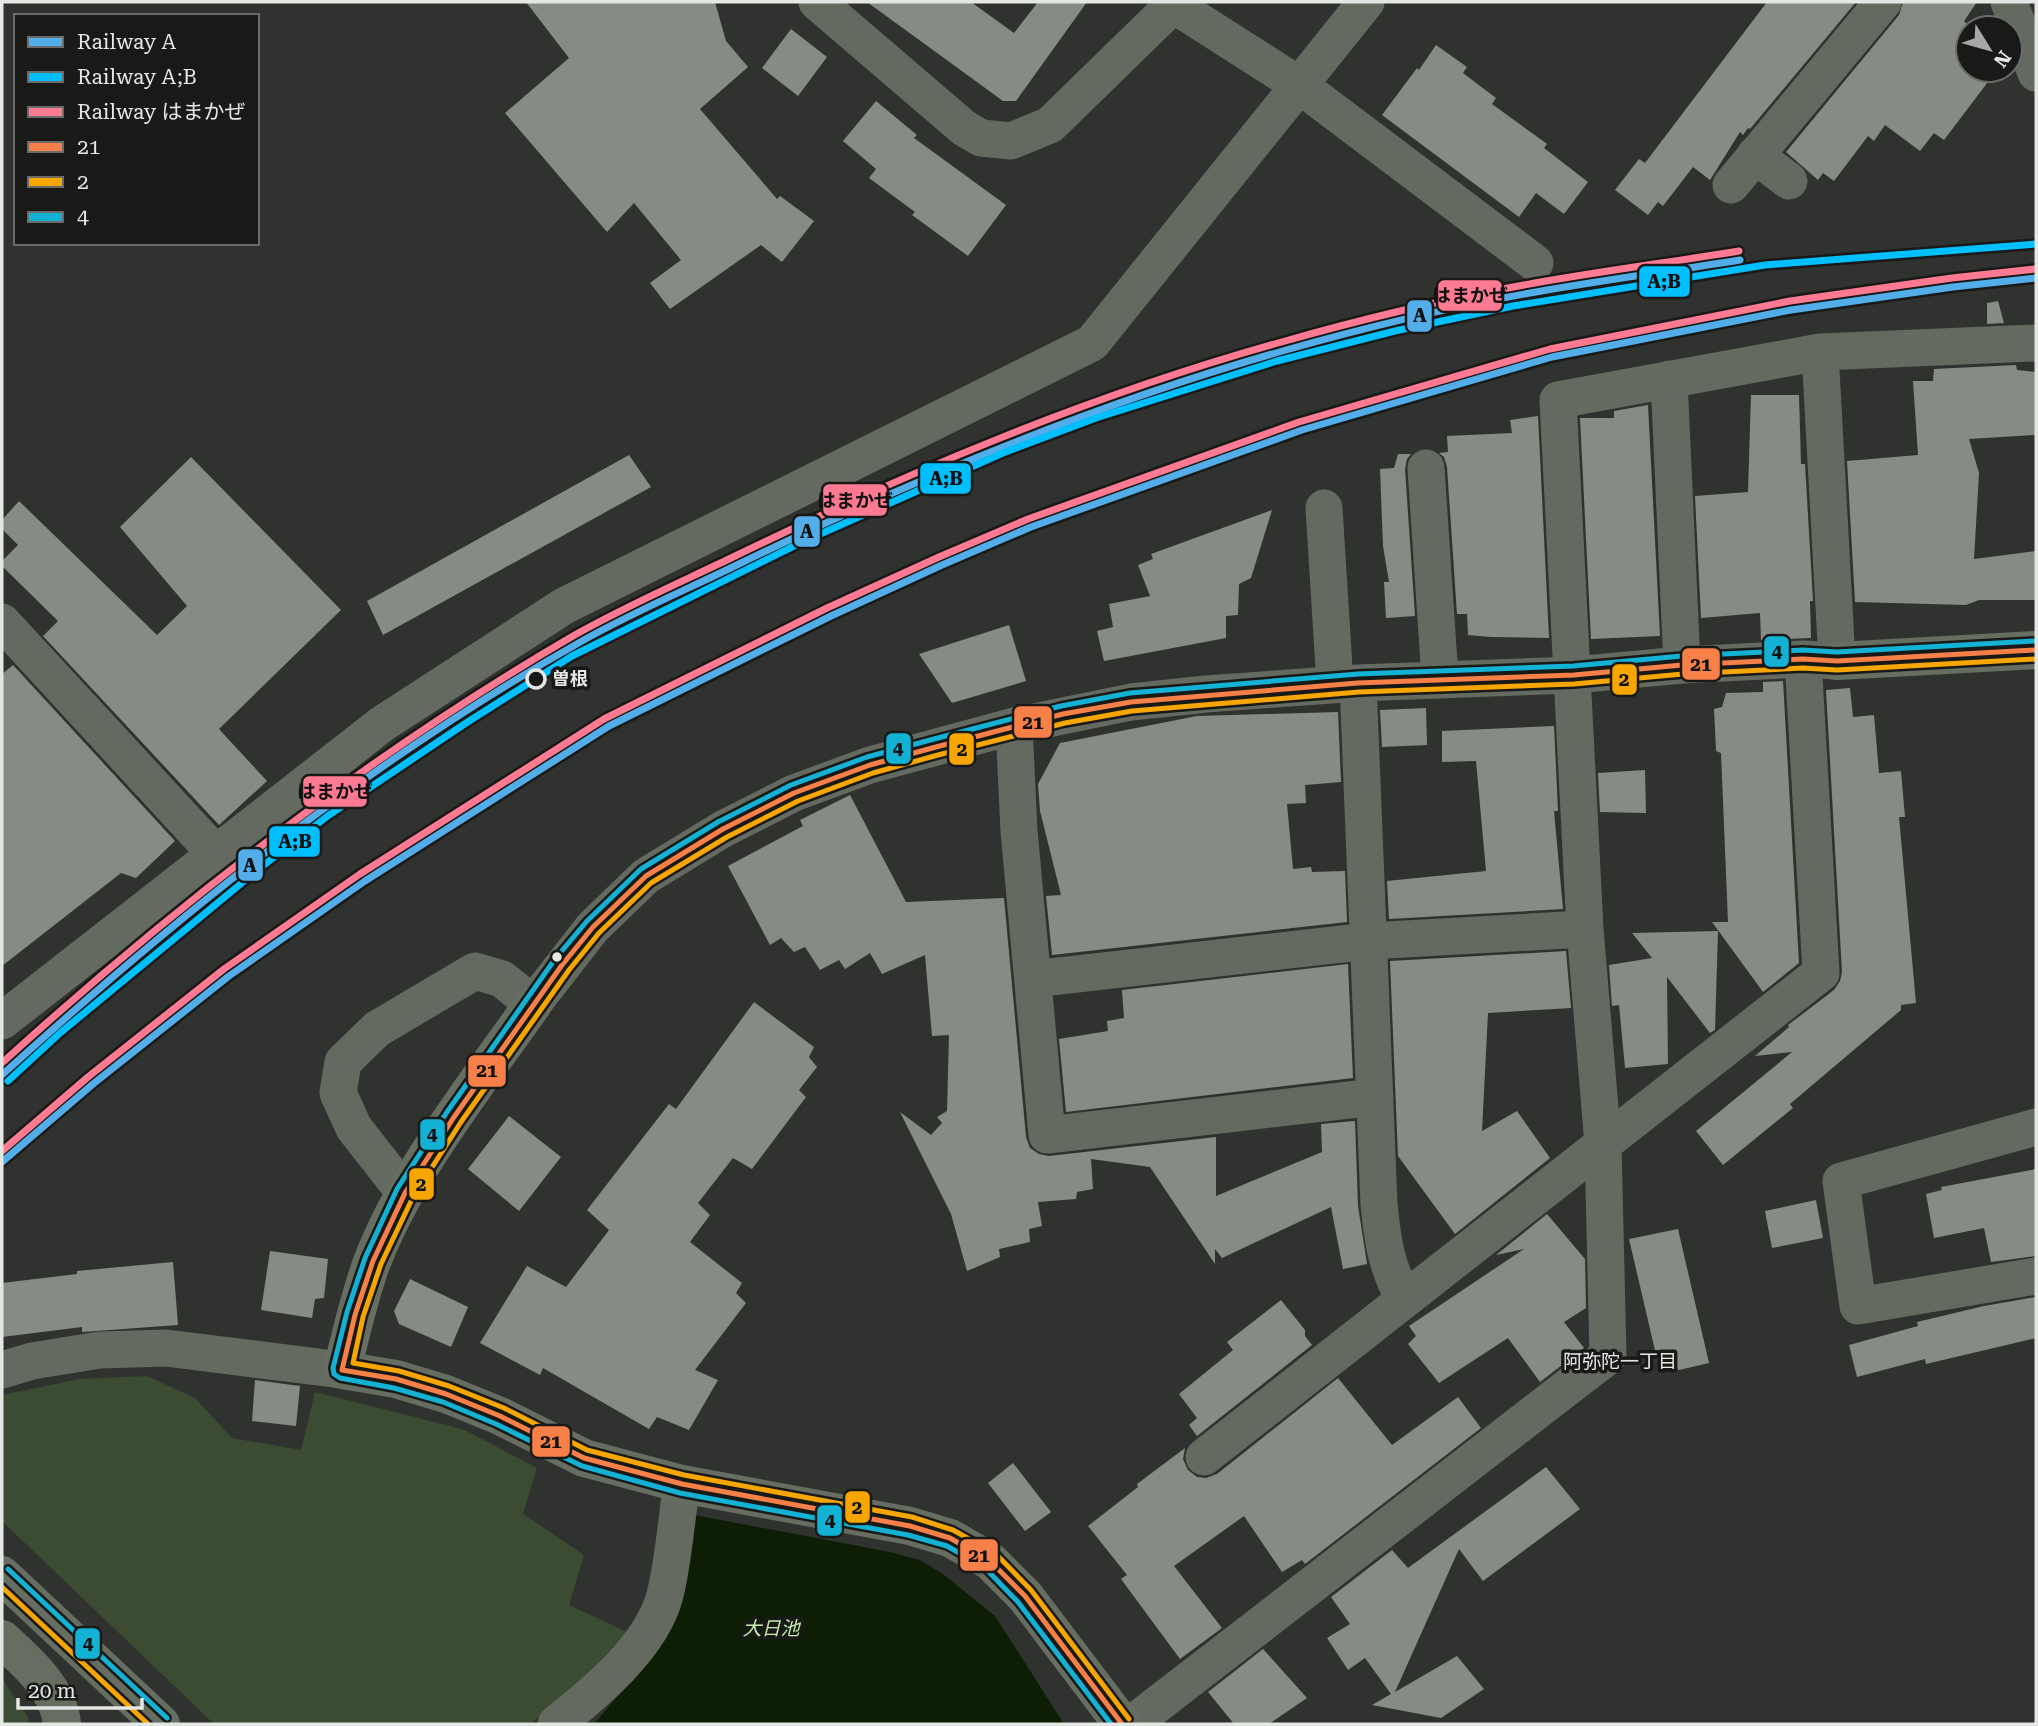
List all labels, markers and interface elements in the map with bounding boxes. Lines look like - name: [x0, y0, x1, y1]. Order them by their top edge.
- legend: [14, 14, 259, 245]
- north arrow: [1954, 14, 2024, 84]
- text: Railway A: [77, 30, 177, 54]
- text: N: [1988, 46, 2016, 72]
- text: Railway A;B: [77, 65, 197, 89]
- text: Railway はまかぜ: [77, 100, 246, 124]
- text: 21: [77, 135, 101, 159]
- text: 2: [77, 170, 89, 194]
- text: 4: [77, 205, 89, 229]
- line badge: A;B: [1638, 265, 1691, 298]
- text: A;B: [1647, 270, 1681, 293]
- line badge: はまかぜ: [1437, 279, 1503, 312]
- text: はまかぜ: [1432, 284, 1508, 307]
- line badge: A: [1406, 299, 1433, 333]
- text: A: [1413, 304, 1427, 327]
- line badge: A;B: [919, 462, 972, 495]
- text: A;B: [929, 467, 963, 490]
- line badge: はまかぜ: [822, 483, 888, 517]
- text: はまかぜ: [817, 489, 893, 512]
- line badge: A: [793, 515, 821, 548]
- text: A: [800, 520, 814, 543]
- line badge: 4: [1763, 635, 1790, 668]
- text: 4: [1772, 640, 1783, 663]
- line badge: 21: [1681, 647, 1721, 681]
- text: 21: [1690, 653, 1712, 676]
- line badge: 2: [1611, 663, 1638, 696]
- place label: 曽根: [552, 668, 588, 689]
- text: 2: [1619, 668, 1629, 691]
- marker: 曽根: [526, 669, 546, 689]
- line badge: 21: [1013, 705, 1053, 739]
- text: 21: [1022, 711, 1044, 734]
- line badge: 4: [885, 732, 912, 765]
- line badge: 2: [948, 732, 975, 766]
- text: 4: [893, 737, 904, 760]
- text: 2: [957, 738, 967, 761]
- line badge: はまかぜ: [302, 775, 368, 808]
- text: はまかぜ: [297, 780, 373, 803]
- line badge: A;B: [268, 825, 321, 858]
- text: A;B: [278, 830, 312, 853]
- line badge: A: [237, 848, 264, 882]
- text: A: [243, 854, 257, 877]
- unlabelled marker: [550, 950, 564, 964]
- line badge: 21: [467, 1054, 507, 1088]
- text: 21: [476, 1059, 498, 1082]
- line badge: 4: [419, 1118, 446, 1151]
- text: 4: [427, 1123, 438, 1146]
- line badge: 2: [408, 1167, 435, 1201]
- text: 2: [416, 1173, 426, 1196]
- district label: 阿弥陀一丁目: [1563, 1350, 1677, 1373]
- line badge: 21: [531, 1425, 571, 1458]
- text: 21: [540, 1430, 562, 1453]
- line badge: 2: [844, 1490, 871, 1524]
- text: 2: [852, 1496, 862, 1519]
- line badge: 4: [816, 1504, 843, 1537]
- text: 4: [825, 1509, 836, 1532]
- line badge: 21: [959, 1538, 999, 1572]
- text: 21: [968, 1544, 990, 1567]
- water label: 大日池: [742, 1617, 801, 1640]
- line badge: 4: [74, 1627, 101, 1660]
- text: 4: [83, 1632, 94, 1655]
- scale bar: [18, 1666, 142, 1710]
- text: 20 m: [28, 1679, 76, 1703]

